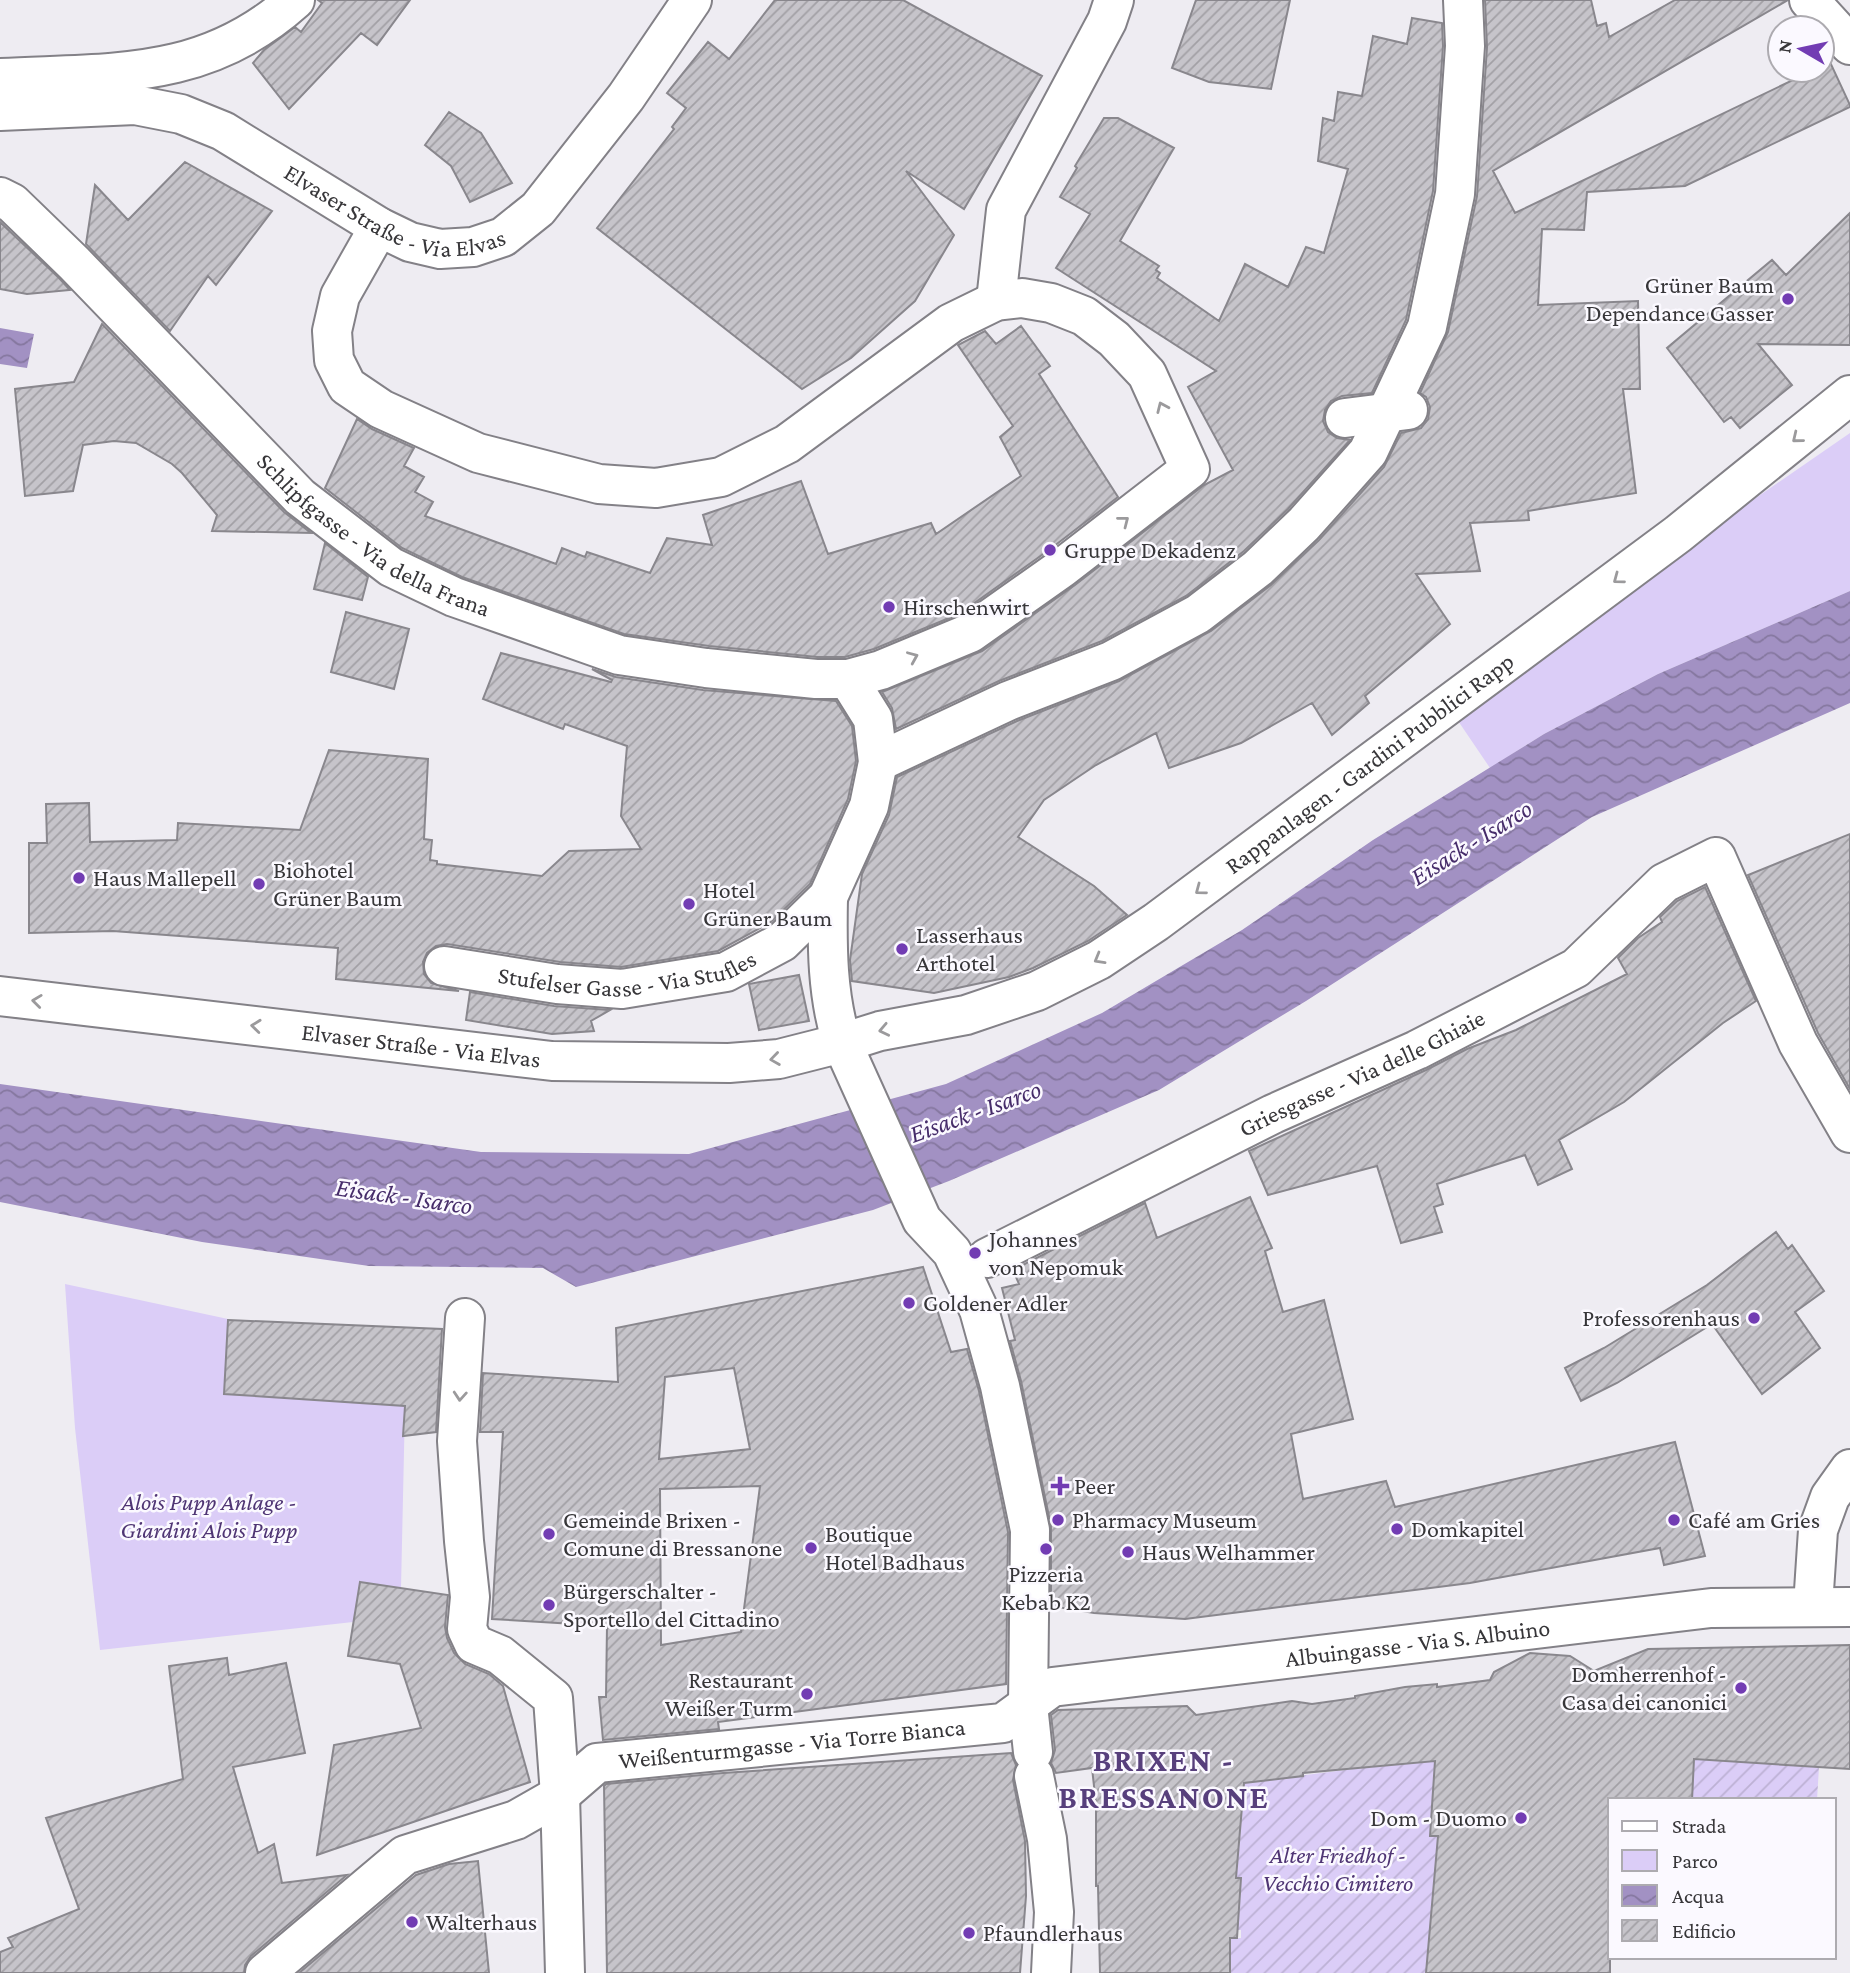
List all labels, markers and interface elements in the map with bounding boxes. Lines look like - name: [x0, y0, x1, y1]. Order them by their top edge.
- north arrow: [1766, 14, 1836, 84]
- text: N: [1773, 38, 1796, 54]
- street label: Elvaser Straße - Via Elvas: [280, 158, 509, 262]
- place label: Grüner Baum Dependance Gasser: [1586, 271, 1774, 326]
- marker: Grüner Baum Dependance Gasser: [1780, 291, 1796, 307]
- one-way arrow: [1156, 402, 1170, 414]
- one-way arrow: [1793, 430, 1806, 442]
- street label: Schlipfgasse - Via della Frana: [252, 447, 494, 622]
- one-way arrow: [1116, 516, 1128, 529]
- place label: Gruppe Dekadenz: [1064, 536, 1236, 563]
- marker: Gruppe Dekadenz: [1042, 542, 1058, 558]
- one-way arrow: [1613, 570, 1626, 583]
- place label: Hirschenwirt: [903, 593, 1030, 620]
- marker: Hirschenwirt: [881, 599, 897, 615]
- street label: Rappanlagen - Gardini Pubblici Rapp: [1220, 647, 1519, 879]
- one-way arrow: [906, 651, 918, 665]
- water label: Eisack - Isarco: [1405, 794, 1537, 891]
- place label: Biohotel Grüner Baum: [273, 856, 402, 911]
- place label: Haus Mallepell: [93, 864, 236, 891]
- marker: Haus Mallepell: [71, 870, 87, 886]
- marker: Biohotel Grüner Baum: [251, 876, 267, 892]
- place label: Hotel Grüner Baum: [703, 876, 832, 931]
- one-way arrow: [1195, 881, 1208, 894]
- marker: Hotel Grüner Baum: [681, 896, 697, 912]
- place label: Lasserhaus Arthotel: [916, 921, 1023, 976]
- marker: Lasserhaus Arthotel: [894, 941, 910, 957]
- street label: Stufelser Gasse - Via Stufles: [496, 944, 760, 1002]
- one-way arrow: [1094, 951, 1106, 964]
- one-way arrow: [31, 993, 43, 1008]
- street label: Griesgasse - Via delle Ghiaie: [1234, 1004, 1489, 1142]
- street label: Elvaser Straße - Via Elvas: [300, 1018, 542, 1073]
- one-way arrow: [251, 1019, 262, 1034]
- one-way arrow: [878, 1022, 890, 1037]
- one-way arrow: [770, 1051, 781, 1066]
- water label: Eisack - Isarco: [905, 1074, 1045, 1149]
- water label: Eisack - Isarco: [334, 1173, 474, 1220]
- place label: Johannes von Nepomuk: [987, 1225, 1124, 1280]
- marker: Johannes von Nepomuk: [967, 1245, 983, 1261]
- place label: Goldener Adler: [923, 1289, 1068, 1316]
- marker: Goldener Adler: [901, 1295, 917, 1311]
- place label: Professorenhaus: [1582, 1304, 1740, 1331]
- marker: Professorenhaus: [1746, 1310, 1762, 1326]
- one-way arrow: [453, 1390, 468, 1401]
- place label: Peer: [1074, 1472, 1116, 1499]
- marker: Peer: [1052, 1478, 1068, 1494]
- park label: Alois Pupp Anlage - Giardini Alois Pupp: [120, 1488, 297, 1543]
- place label: Gemeinde Brixen - Comune di Bressanone: [563, 1506, 782, 1561]
- place label: Pharmacy Museum: [1072, 1506, 1257, 1533]
- place label: Café am Gries: [1688, 1506, 1820, 1533]
- marker: Pharmacy Museum: [1050, 1512, 1066, 1528]
- marker: Café am Gries: [1666, 1512, 1682, 1528]
- place label: Domkapitel: [1411, 1515, 1524, 1542]
- place label: Boutique Hotel Badhaus: [825, 1520, 965, 1575]
- marker: Domkapitel: [1389, 1521, 1405, 1537]
- marker: Gemeinde Brixen - Comune di Bressanone: [541, 1526, 557, 1542]
- place label: Haus Welhammer: [1142, 1538, 1316, 1565]
- marker: Boutique Hotel Badhaus: [803, 1540, 819, 1556]
- marker: Pizzeria Kebab K2: [1038, 1541, 1054, 1557]
- marker: Haus Welhammer: [1120, 1544, 1136, 1560]
- place label: Pizzeria Kebab K2: [1001, 1560, 1091, 1615]
- place label: Bürgerschalter - Sportello del Cittadino: [563, 1577, 780, 1632]
- marker: Bürgerschalter - Sportello del Cittadino: [541, 1597, 557, 1613]
- street label: Albuingasse - Via S. Albuino: [1284, 1613, 1551, 1672]
- place label: Domherrenhof - Casa dei canonici: [1562, 1660, 1727, 1715]
- place label: Restaurant Weißer Turm: [665, 1666, 794, 1721]
- marker: Domherrenhof - Casa dei canonici: [1733, 1680, 1749, 1696]
- marker: Restaurant Weißer Turm: [799, 1686, 815, 1702]
- street label: Weißenturmgasse - Via Torre Bianca: [617, 1713, 967, 1774]
- district label: BRIXEN - BRESSANONE: [1058, 1742, 1270, 1815]
- legend: [1608, 1798, 1836, 1959]
- place label: Dom - Duomo: [1370, 1804, 1507, 1831]
- marker: Dom - Duomo: [1513, 1810, 1529, 1826]
- text: Strada: [1672, 1814, 1727, 1838]
- park label: Alter Friedhof - Vecchio Cimitero: [1263, 1841, 1413, 1896]
- text: Parco: [1672, 1849, 1718, 1873]
- text: Acqua: [1672, 1884, 1724, 1908]
- place label: Walterhaus: [426, 1908, 537, 1935]
- marker: Walterhaus: [404, 1914, 420, 1930]
- place label: Pfaundlerhaus: [983, 1919, 1123, 1946]
- text: Edificio: [1672, 1919, 1736, 1943]
- marker: Pfaundlerhaus: [961, 1925, 977, 1941]

